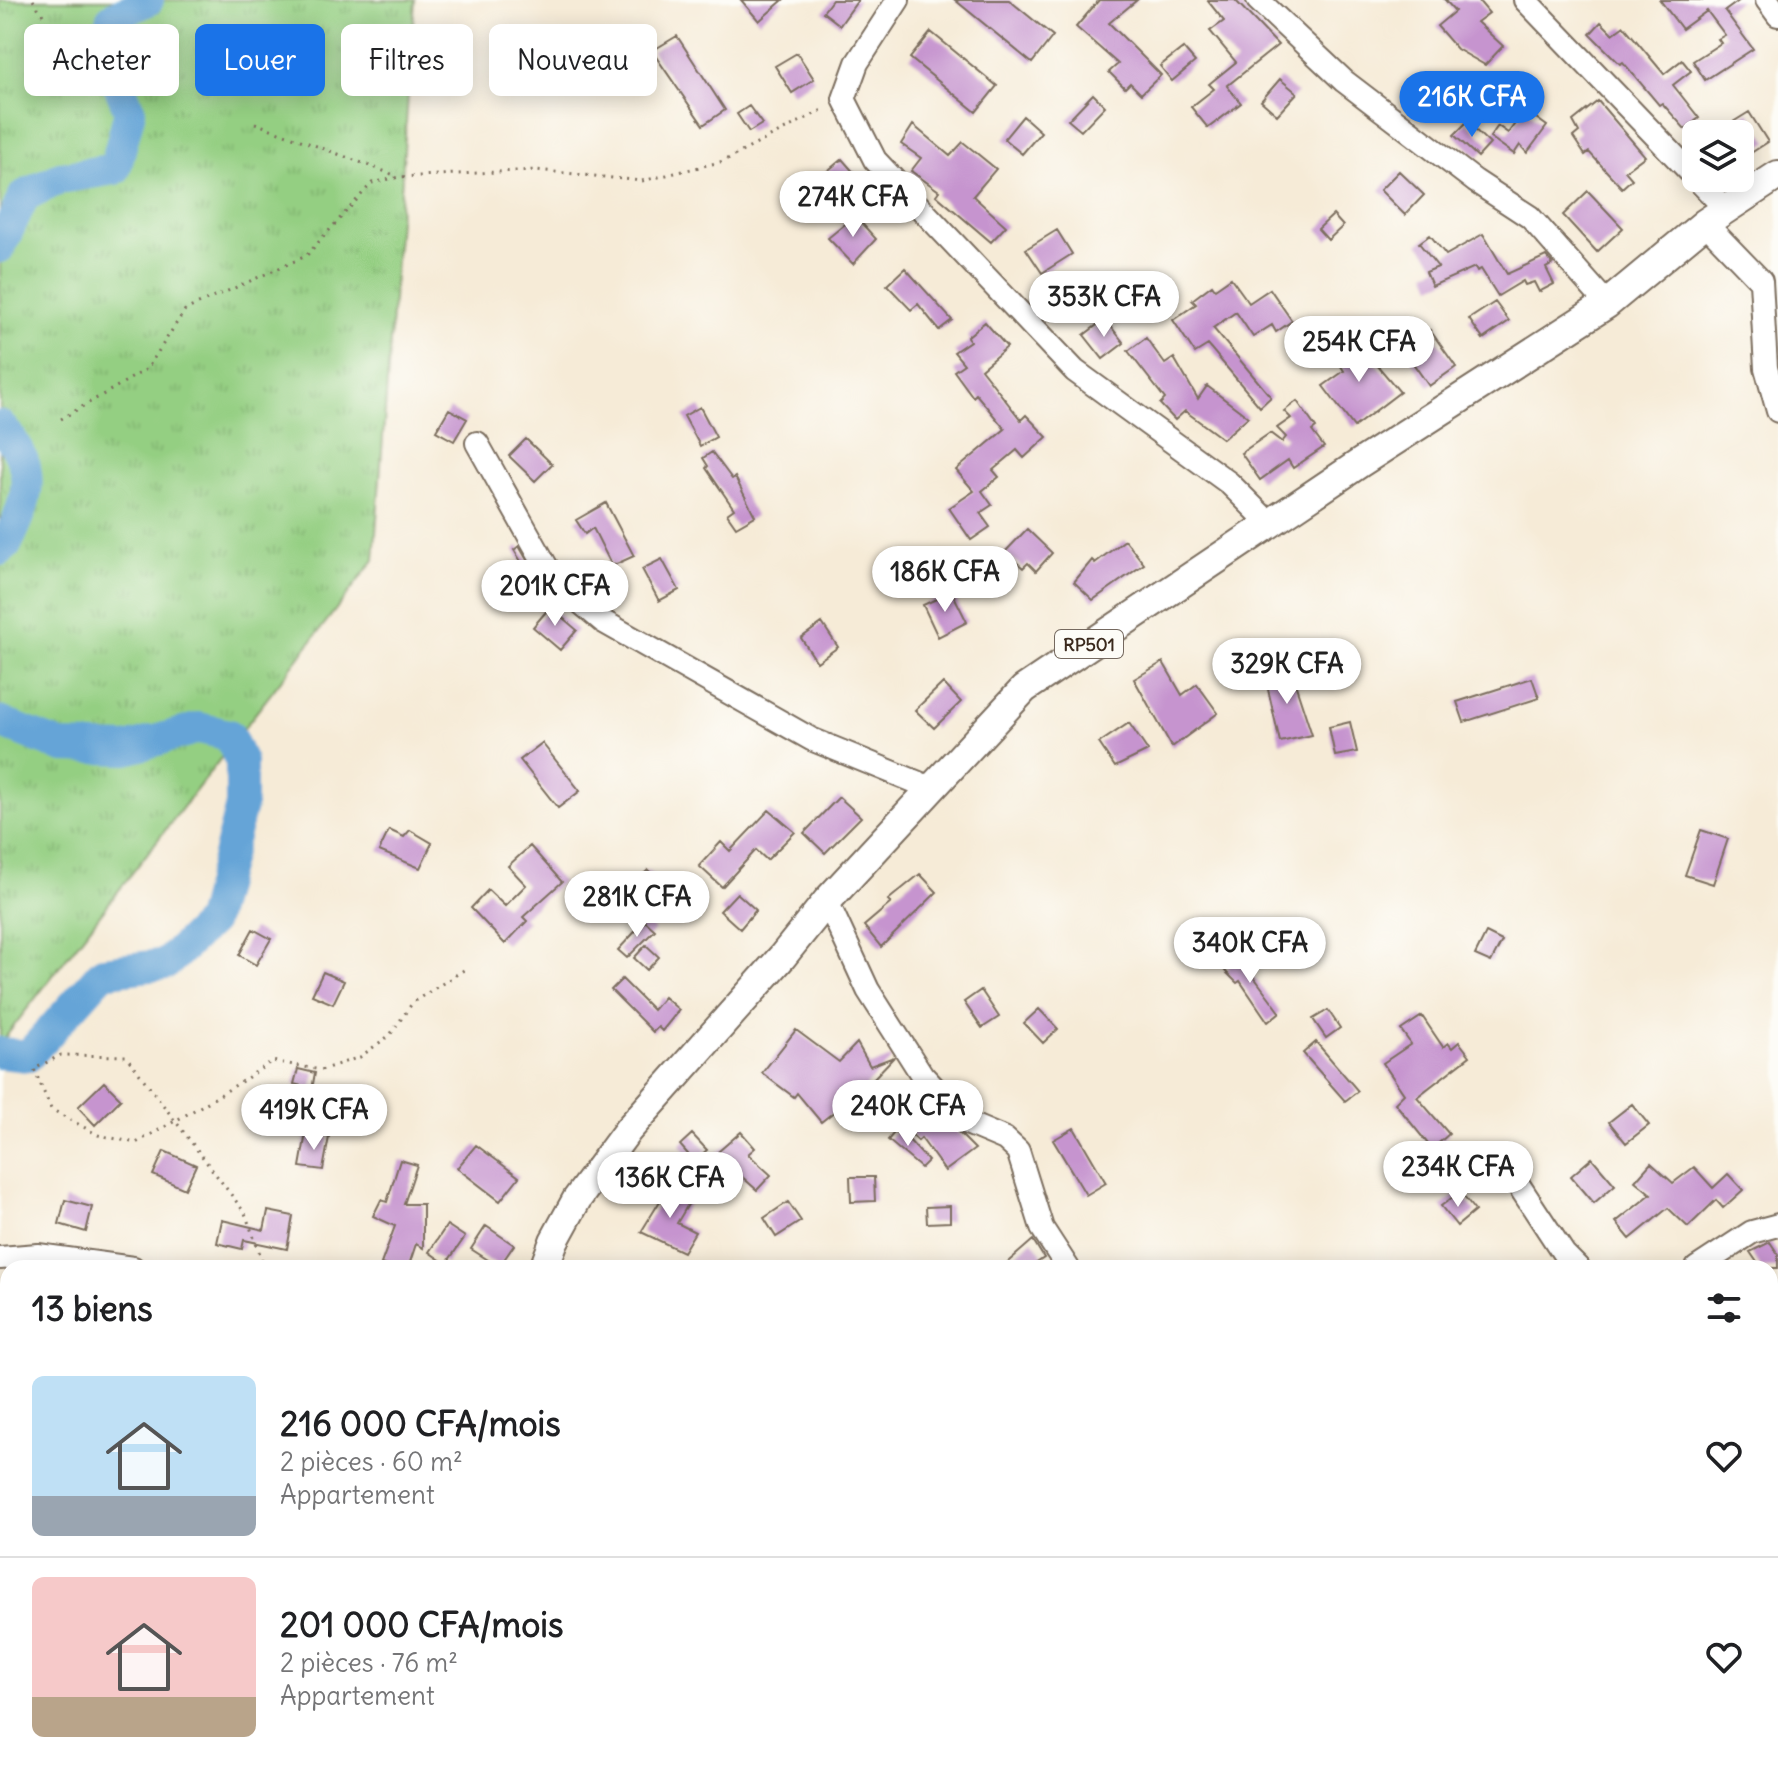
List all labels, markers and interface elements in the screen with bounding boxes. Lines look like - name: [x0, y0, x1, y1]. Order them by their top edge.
- chip: Acheter: [24, 24, 179, 96]
- chip: Louer: [195, 24, 325, 96]
- chip: Filtres: [341, 24, 473, 96]
- chip: Nouveau: [489, 24, 657, 96]
- pin: 216K CFA: [1389, 71, 1555, 139]
- text: 216K CFA: [1417, 80, 1527, 113]
- map controls: [1682, 120, 1754, 192]
- button: layers: [1682, 120, 1754, 192]
- pin: 274K CFA: [770, 171, 936, 239]
- text: 274K CFA: [798, 180, 908, 213]
- pin: 353K CFA: [1021, 271, 1187, 339]
- text: 353K CFA: [1047, 280, 1161, 313]
- pin: 254K CFA: [1276, 316, 1442, 384]
- text: 254K CFA: [1302, 325, 1416, 358]
- pin: 186K CFA: [862, 546, 1028, 614]
- text: 186K CFA: [890, 555, 1000, 588]
- pin: 201K CFA: [472, 560, 638, 628]
- text: 201K CFA: [499, 569, 611, 602]
- road number: RP501: [1055, 630, 1123, 658]
- pin: 329K CFA: [1204, 638, 1370, 706]
- text: 329K CFA: [1230, 647, 1344, 680]
- pin: 281K CFA: [554, 871, 720, 939]
- text: 281K CFA: [583, 880, 692, 913]
- pin: 340K CFA: [1167, 917, 1333, 985]
- text: 340K CFA: [1192, 926, 1308, 959]
- pin: 240K CFA: [825, 1080, 991, 1148]
- pin: 419K CFA: [231, 1084, 397, 1152]
- text: 240K CFA: [850, 1089, 966, 1122]
- text: 419K CFA: [259, 1093, 369, 1126]
- pin: 234K CFA: [1375, 1141, 1541, 1209]
- text: 234K CFA: [1401, 1150, 1515, 1183]
- pin: 136K CFA: [587, 1152, 753, 1220]
- text: 136K CFA: [615, 1161, 725, 1194]
- icon: filters: [1702, 1286, 1746, 1330]
- text: 13 biens: [32, 1287, 153, 1330]
- text: 216 000 CFA/mois: [280, 1402, 561, 1445]
- icon: home: [96, 1408, 192, 1504]
- icon: heart: [1702, 1434, 1746, 1478]
- text: 2 pièces · 60 m²: [280, 1445, 463, 1478]
- text: Appartement: [280, 1478, 435, 1511]
- text: 201 000 CFA/mois: [280, 1603, 563, 1646]
- icon: home: [96, 1609, 192, 1705]
- icon: heart: [1702, 1635, 1746, 1679]
- text: 2 pièces · 76 m²: [280, 1646, 458, 1679]
- text: Appartement: [280, 1679, 435, 1712]

